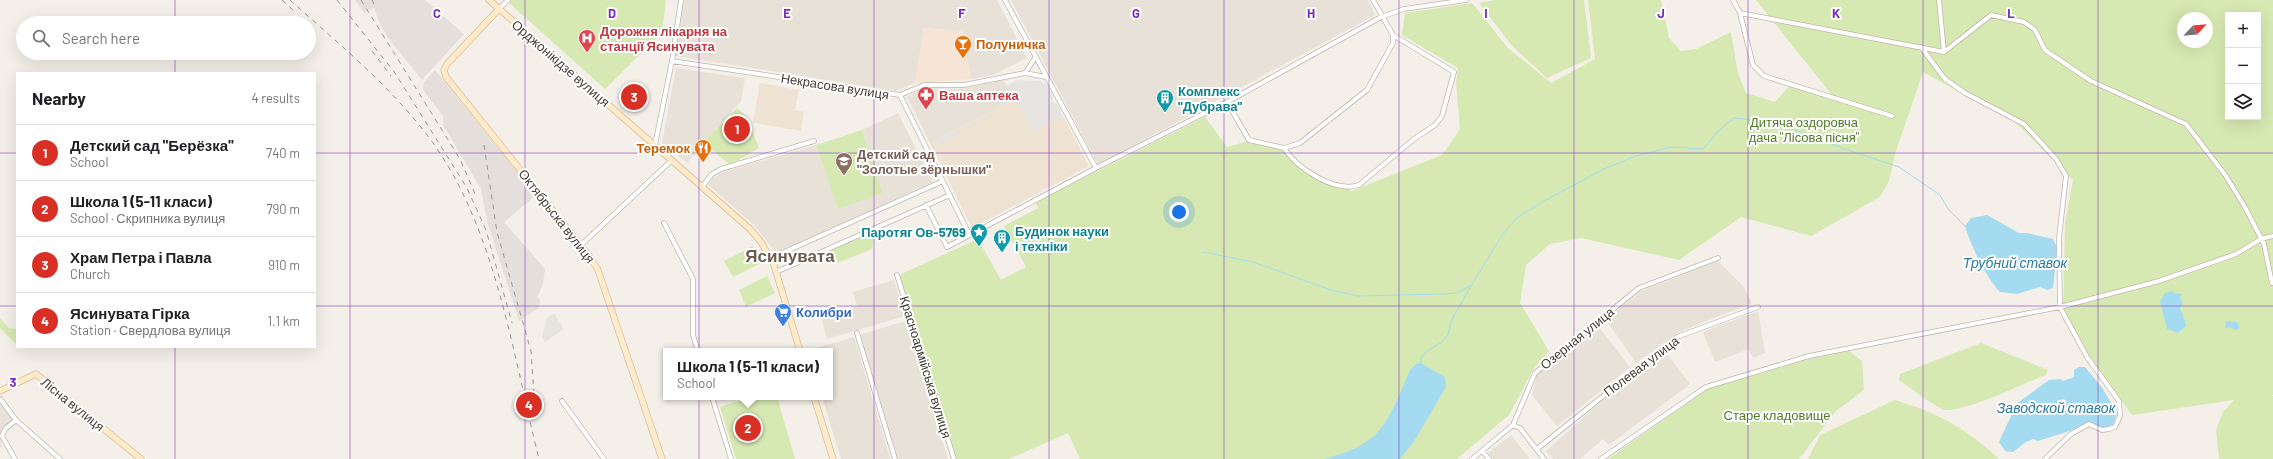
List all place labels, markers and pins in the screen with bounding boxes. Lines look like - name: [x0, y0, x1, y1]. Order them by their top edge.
- place label: Дорожня лікарня на станції Ясинувата: [600, 23, 728, 54]
- hospital icon: Дорожня лікарня на станції Ясинувата: [577, 28, 597, 53]
- bar icon: Полуничка: [953, 34, 973, 59]
- place label: Полуничка: [976, 36, 1046, 52]
- pin: 3: [621, 82, 647, 112]
- place label: Комплекс "Дубрава": [1178, 83, 1243, 114]
- pharmacy icon: Ваша аптека: [916, 85, 936, 110]
- place label: Ваша аптека: [939, 87, 1019, 103]
- building icon: Комплекс "Дубрава": [1155, 88, 1175, 113]
- pin: 1: [724, 114, 750, 144]
- restaurant icon: Теремок: [693, 138, 713, 163]
- place label: Теремок: [637, 140, 690, 156]
- place label: Детский сад "Золотые зёрнышки": [857, 146, 991, 177]
- school or university icon: Детский сад "Золотые зёрнышки": [834, 151, 854, 176]
- place icon: Паротяг Ов-5769: [969, 222, 989, 247]
- place label: Будинок науки і техніки: [1015, 223, 1109, 254]
- place label: Паротяг Ов-5769: [861, 224, 966, 240]
- building icon: Будинок науки і техніки: [992, 228, 1012, 253]
- supermarket icon: Колибри: [773, 302, 793, 327]
- place label: Колибри: [796, 304, 852, 320]
- pin: 4: [516, 390, 542, 420]
- pin: 2: [735, 413, 761, 443]

